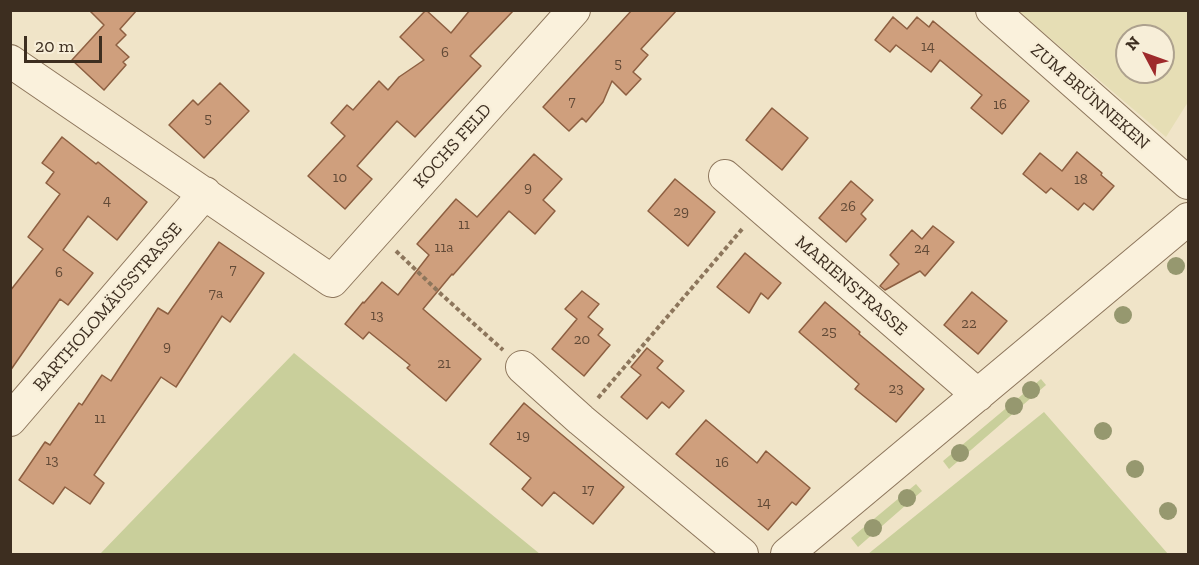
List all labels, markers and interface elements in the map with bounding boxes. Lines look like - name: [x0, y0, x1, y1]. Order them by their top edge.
- scale bar: [27, 24, 105, 62]
- north arrow: [1115, 24, 1175, 84]
- text: 20 m: [35, 35, 74, 57]
- house number: 14: [921, 38, 935, 56]
- street label: ZUM BRÜNNEKEN: [1026, 39, 1154, 155]
- house number: 6: [441, 44, 449, 62]
- house number: 5: [614, 55, 622, 73]
- house number: 7: [568, 93, 576, 111]
- house number: 16: [993, 96, 1007, 114]
- street label: KOCHS FELD: [409, 99, 497, 193]
- house number: 5: [204, 110, 212, 128]
- house number: 10: [333, 169, 347, 187]
- house number: 18: [1074, 171, 1088, 189]
- house number: 9: [524, 179, 532, 197]
- house number: 4: [103, 192, 111, 210]
- house number: 26: [840, 198, 856, 216]
- house number: 29: [673, 203, 689, 221]
- house number: 11: [458, 216, 470, 234]
- street label: BARTHOLOMÄUSSTRASSE: [29, 218, 187, 396]
- street label: MARIENSTRASSE: [790, 231, 912, 341]
- house number: 11a: [435, 239, 453, 257]
- house number: 24: [914, 240, 930, 258]
- house number: 7: [229, 261, 237, 279]
- house number: 6: [55, 264, 63, 282]
- house number: 7a: [209, 285, 223, 303]
- house number: 13: [370, 307, 384, 325]
- house number: 22: [961, 315, 977, 333]
- house number: 25: [821, 323, 837, 341]
- house number: 20: [574, 331, 590, 349]
- house number: 9: [163, 338, 171, 356]
- house number: 21: [437, 355, 451, 373]
- house number: 23: [888, 380, 904, 398]
- house number: 11: [94, 410, 106, 428]
- house number: 19: [516, 427, 530, 445]
- house number: 13: [45, 452, 59, 470]
- house number: 16: [715, 454, 729, 472]
- house number: 17: [582, 481, 594, 499]
- house number: 14: [757, 494, 771, 512]

